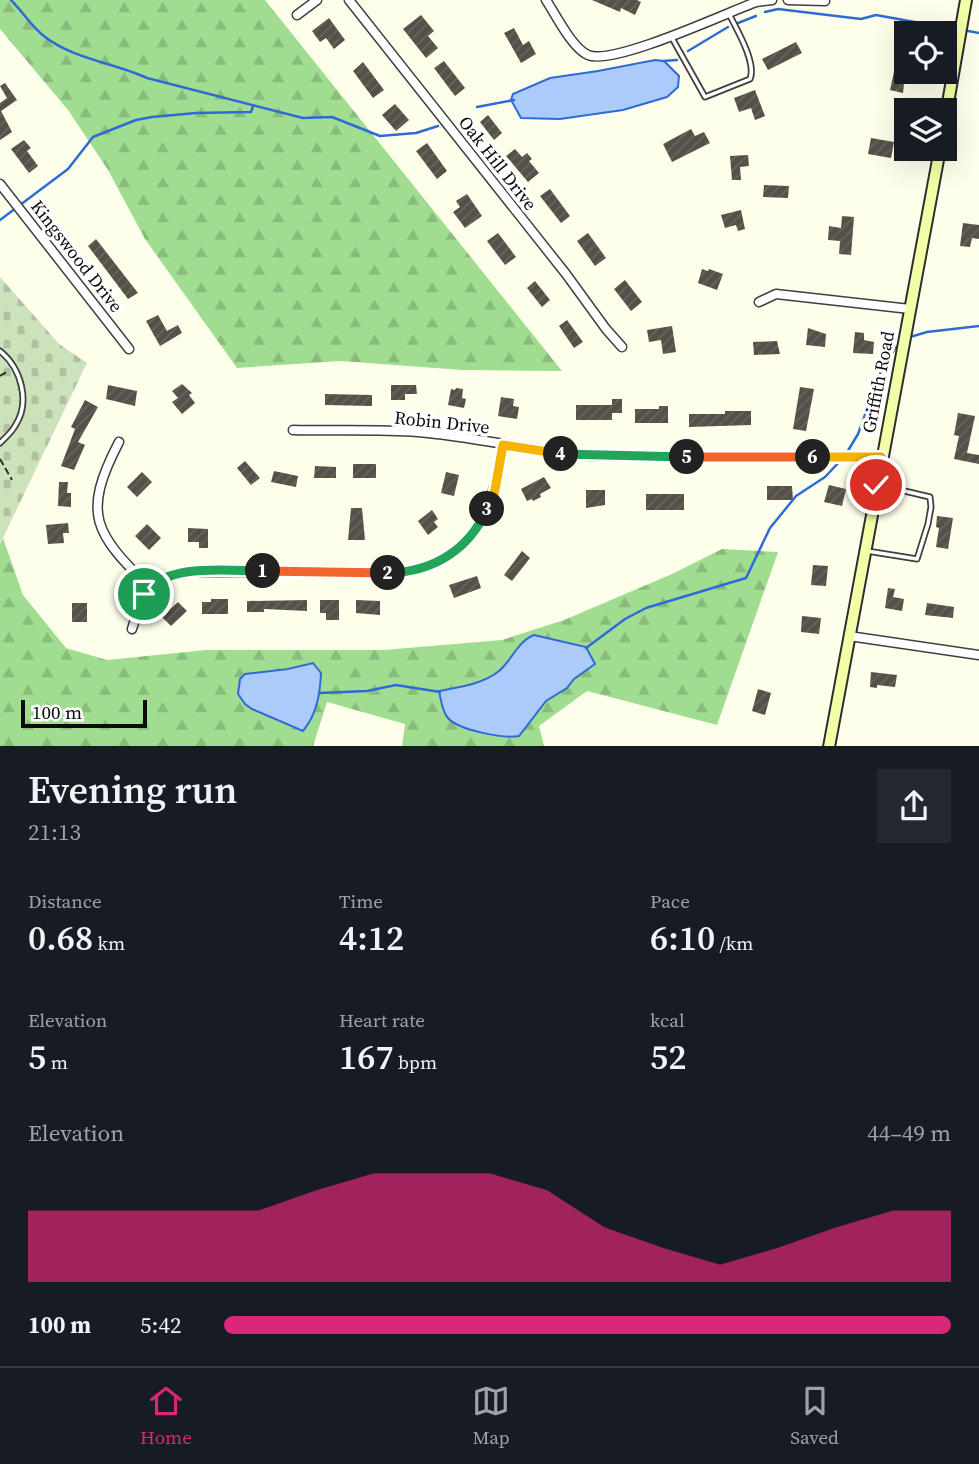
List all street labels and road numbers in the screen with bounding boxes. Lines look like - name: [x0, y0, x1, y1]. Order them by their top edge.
- street label: Oak Hill Drive: [453, 110, 543, 216]
- street label: Kingswood Drive: [25, 195, 129, 317]
- street label: Griffith Road: [856, 329, 900, 435]
- street label: Robin Drive: [393, 405, 491, 439]

